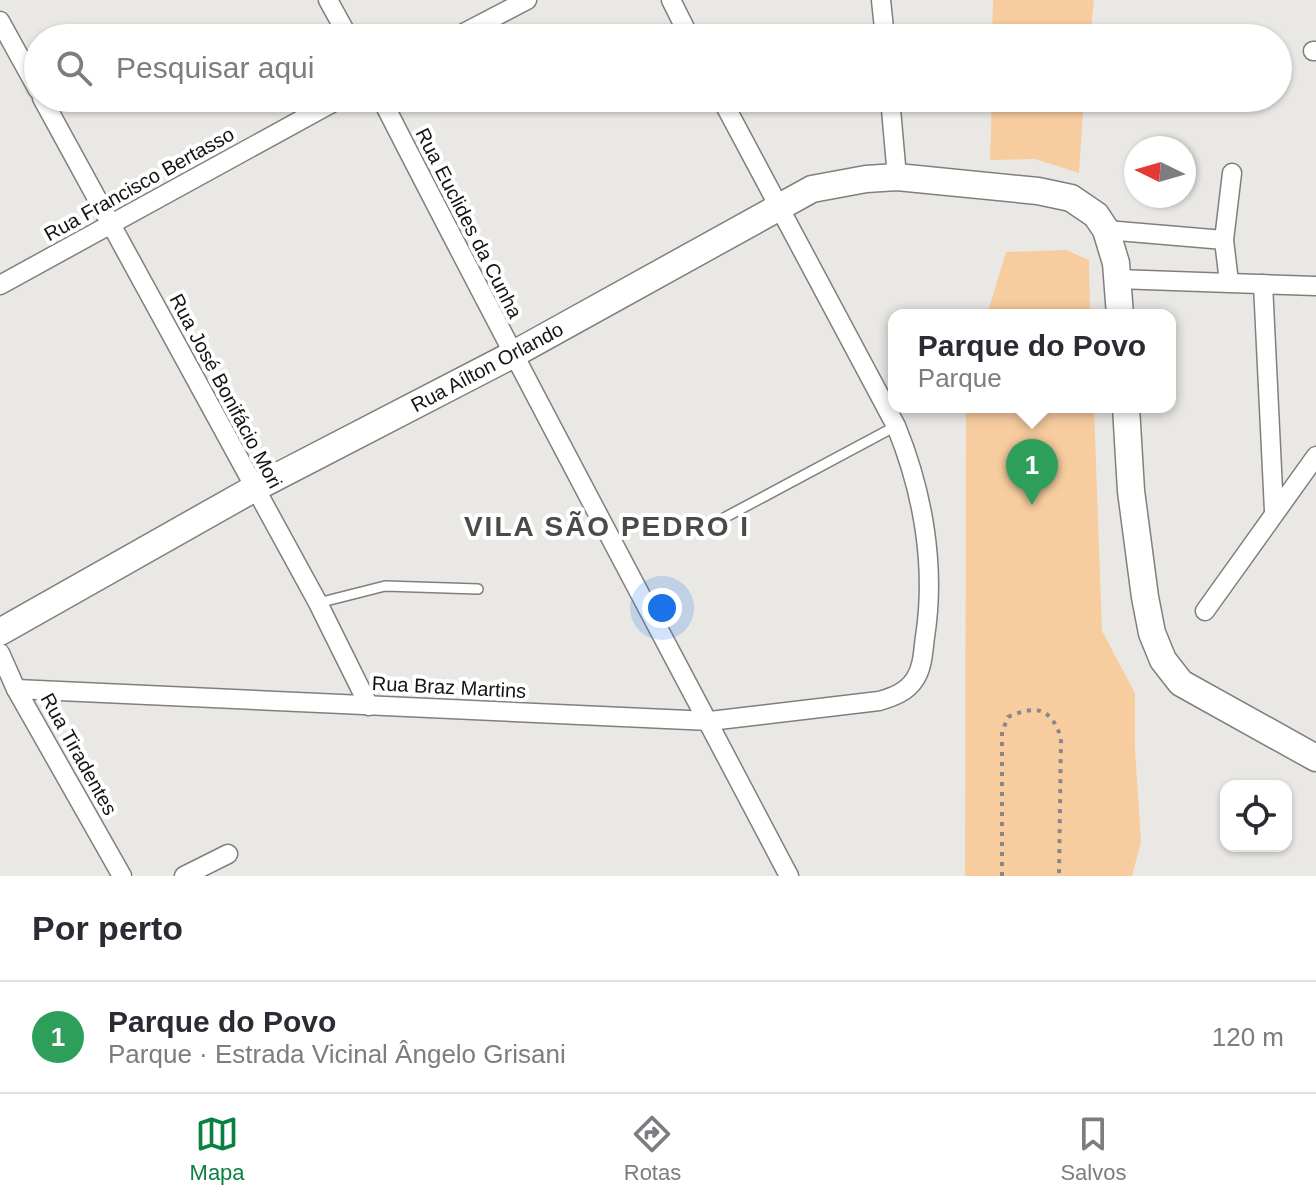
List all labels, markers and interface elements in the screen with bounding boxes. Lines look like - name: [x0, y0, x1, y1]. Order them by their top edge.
- search box: [24, 24, 1292, 112]
- icon: search: [52, 46, 96, 90]
- text: Pesquisar aqui: [116, 51, 314, 84]
- street label: Rua Francisco Bertasso: [40, 123, 238, 245]
- street label: Rua Euclides da Cunha: [411, 124, 527, 322]
- north arrow: [1124, 136, 1196, 208]
- street label: Rua José Bonifácio Mori: [165, 290, 287, 492]
- popup: [888, 309, 1176, 413]
- street label: Rua Aílton Orlando: [407, 318, 567, 416]
- text: Parque do Povo: [918, 329, 1146, 362]
- text: Parque: [918, 363, 1002, 393]
- pin: 1: [1006, 439, 1058, 505]
- district label: VILA SÃO PEDRO I: [464, 511, 750, 542]
- your location: [642, 588, 682, 628]
- street label: Rua Braz Martins: [371, 672, 527, 702]
- street label: Rua Tiradentes: [36, 689, 122, 819]
- map controls: [1220, 780, 1292, 852]
- button: locate: [1220, 780, 1292, 852]
- text: Por perto: [32, 909, 183, 947]
- text: Parque do Povo: [108, 1005, 336, 1038]
- text: 1: [51, 1022, 65, 1052]
- text: 120 m: [1212, 1022, 1284, 1052]
- text: Parque · Estrada Vicinal Ângelo Grisani: [108, 1039, 566, 1069]
- tab: Mapa: [190, 1112, 245, 1186]
- tab: Rotas: [624, 1112, 681, 1186]
- tab: Salvos: [1060, 1112, 1126, 1186]

